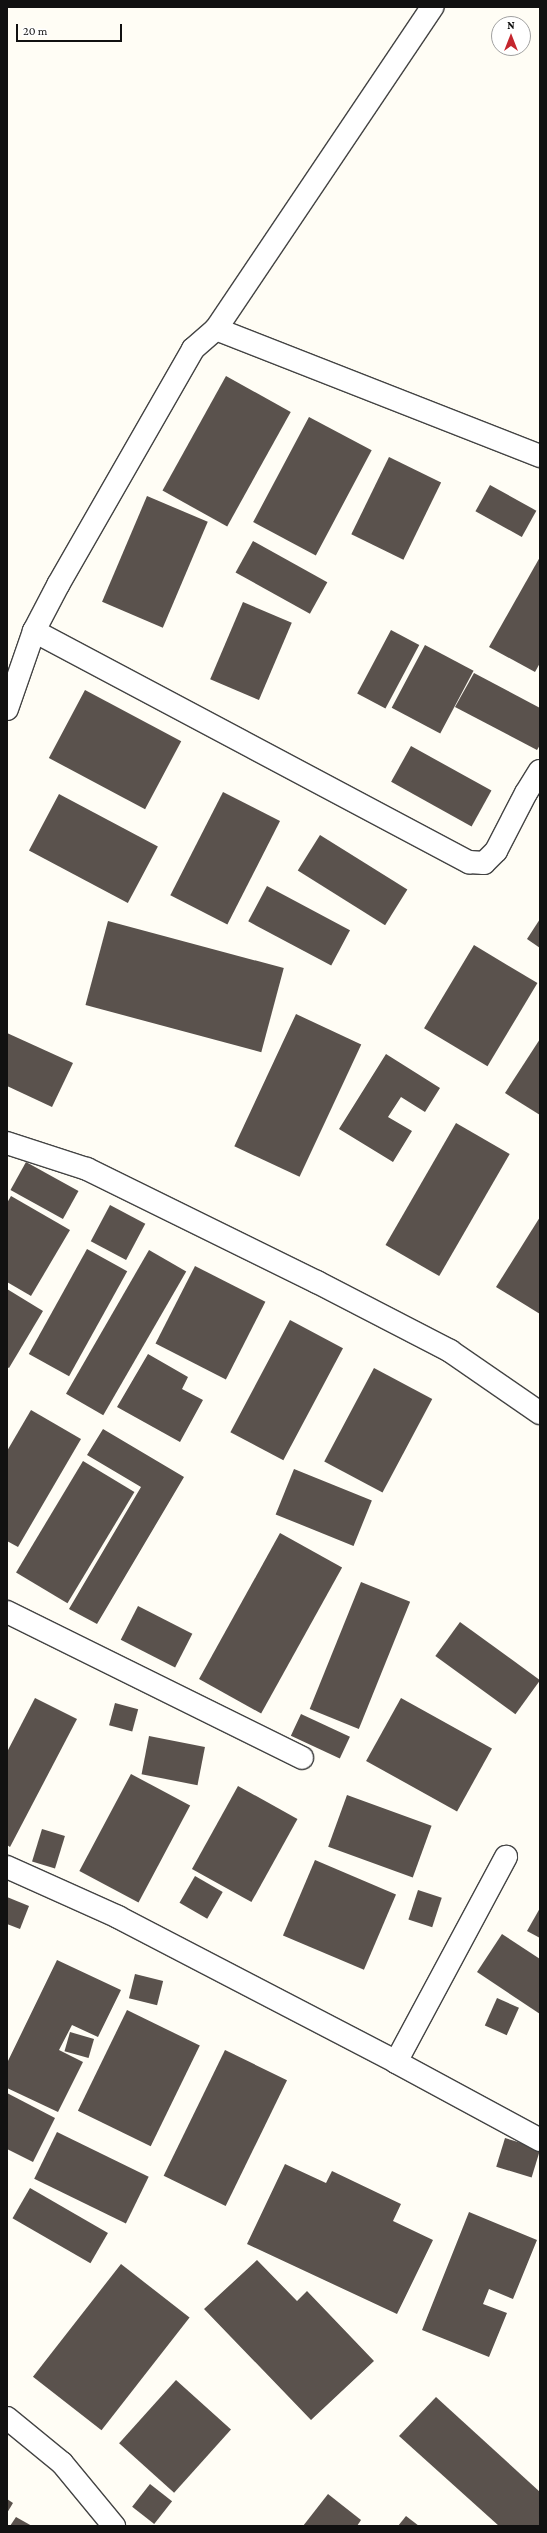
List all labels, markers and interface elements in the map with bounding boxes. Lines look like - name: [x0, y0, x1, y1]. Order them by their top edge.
- scale bar: [18, 16, 124, 42]
- north arrow: [491, 16, 531, 56]
- text: N: [507, 19, 515, 31]
- text: 20 m: [23, 24, 47, 38]

